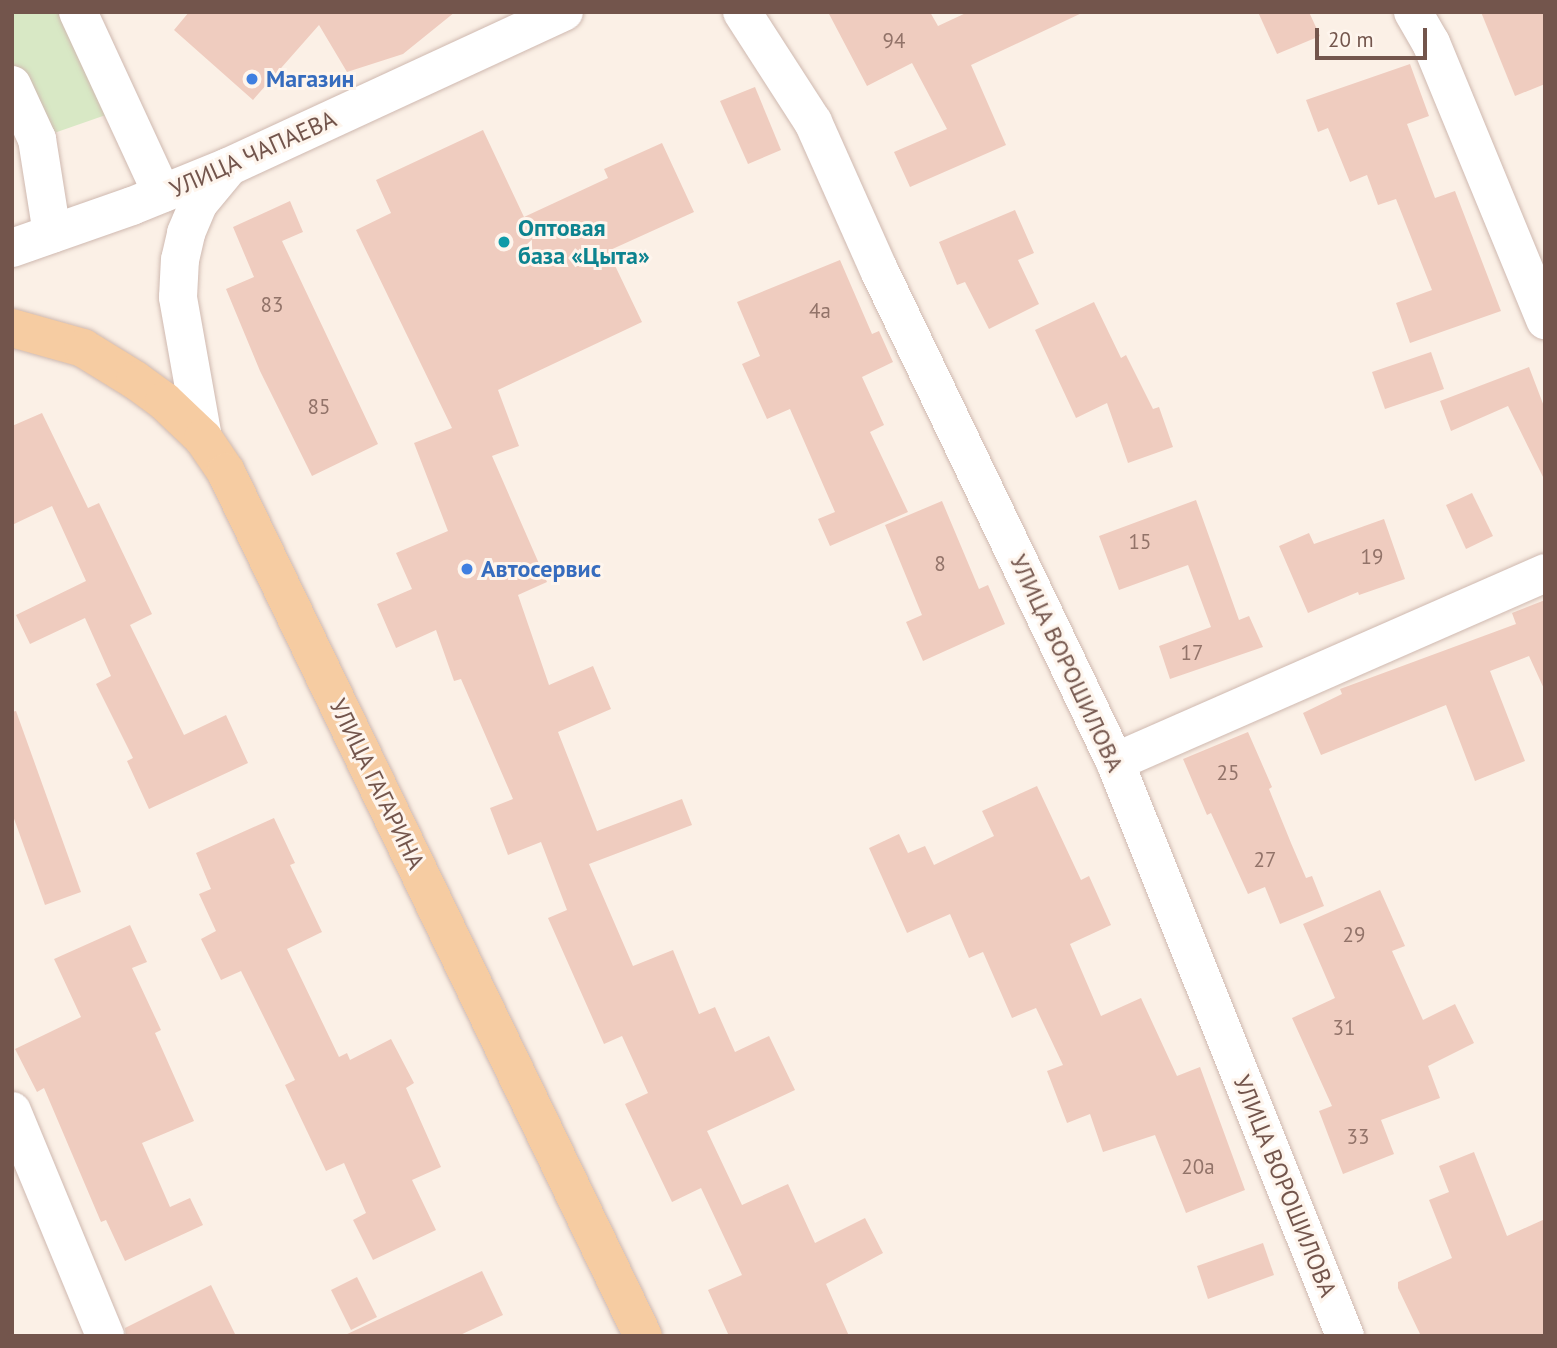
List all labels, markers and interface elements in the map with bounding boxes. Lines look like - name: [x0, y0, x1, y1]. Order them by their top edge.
- scale bar: [1319, 14, 1431, 58]
- text: 20 m: [1328, 26, 1374, 53]
- house number: 94: [883, 28, 905, 54]
- place label: Магазин: [266, 65, 354, 93]
- marker: Магазин: [244, 71, 260, 87]
- street label: УЛИЦА ЧАПАЕВА: [165, 104, 341, 204]
- place label: Оптовая база «Цыта»: [518, 214, 650, 270]
- marker: Оптовая база «Цыта»: [496, 234, 512, 250]
- house number: 83: [261, 292, 283, 318]
- house number: 4а: [809, 298, 831, 324]
- house number: 85: [308, 394, 330, 420]
- house number: 15: [1129, 529, 1151, 555]
- house number: 19: [1361, 544, 1383, 570]
- street label: УЛИЦА ВОРОШИЛОВА: [1004, 549, 1130, 777]
- house number: 8: [934, 551, 946, 577]
- place label: Автосервис: [481, 555, 601, 583]
- marker: Автосервис: [459, 561, 475, 577]
- house number: 17: [1181, 640, 1203, 666]
- street label: УЛИЦА ГАГАРИНА: [323, 694, 431, 874]
- house number: 25: [1217, 760, 1239, 786]
- house number: 27: [1254, 847, 1276, 873]
- house number: 29: [1343, 922, 1365, 948]
- house number: 31: [1333, 1015, 1355, 1041]
- street label: УЛИЦА ВОРОШИЛОВА: [1227, 1071, 1343, 1301]
- house number: 33: [1347, 1124, 1369, 1150]
- house number: 20а: [1181, 1154, 1215, 1180]

